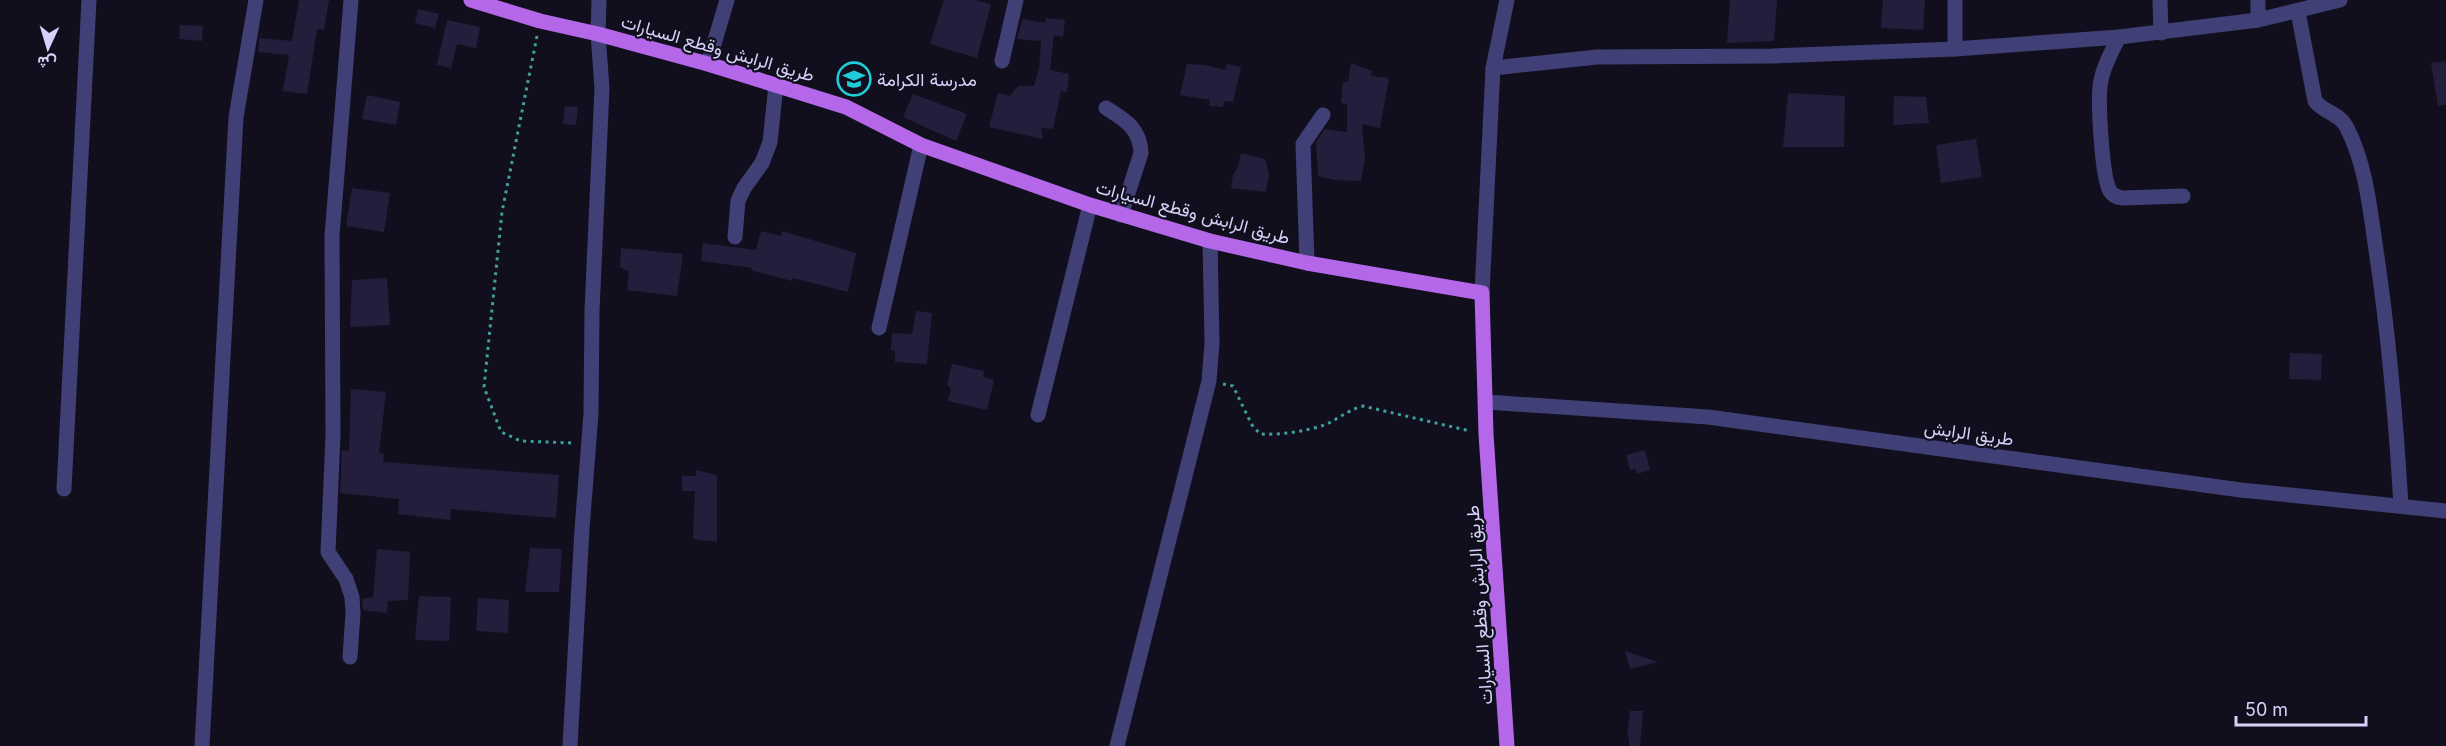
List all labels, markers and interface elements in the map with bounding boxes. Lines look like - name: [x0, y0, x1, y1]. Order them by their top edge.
- street label: طريق الرابش وقطع السيارات: [618, 10, 817, 88]
- north arrow: [18, 18, 78, 78]
- text: ش: [37, 52, 57, 74]
- school or university icon: مدرسة الكرامة: [836, 61, 872, 97]
- place label: مدرسة الكرامة: [877, 69, 977, 91]
- street label: طريق الرابش وقطع السيارات: [1093, 176, 1292, 250]
- street label: طريق الرابش: [1923, 416, 2015, 451]
- street label: طريق الرابش وقطع السيارات: [1462, 504, 1498, 705]
- scale bar: [2236, 689, 2366, 727]
- text: 50 m: [2245, 699, 2288, 720]

